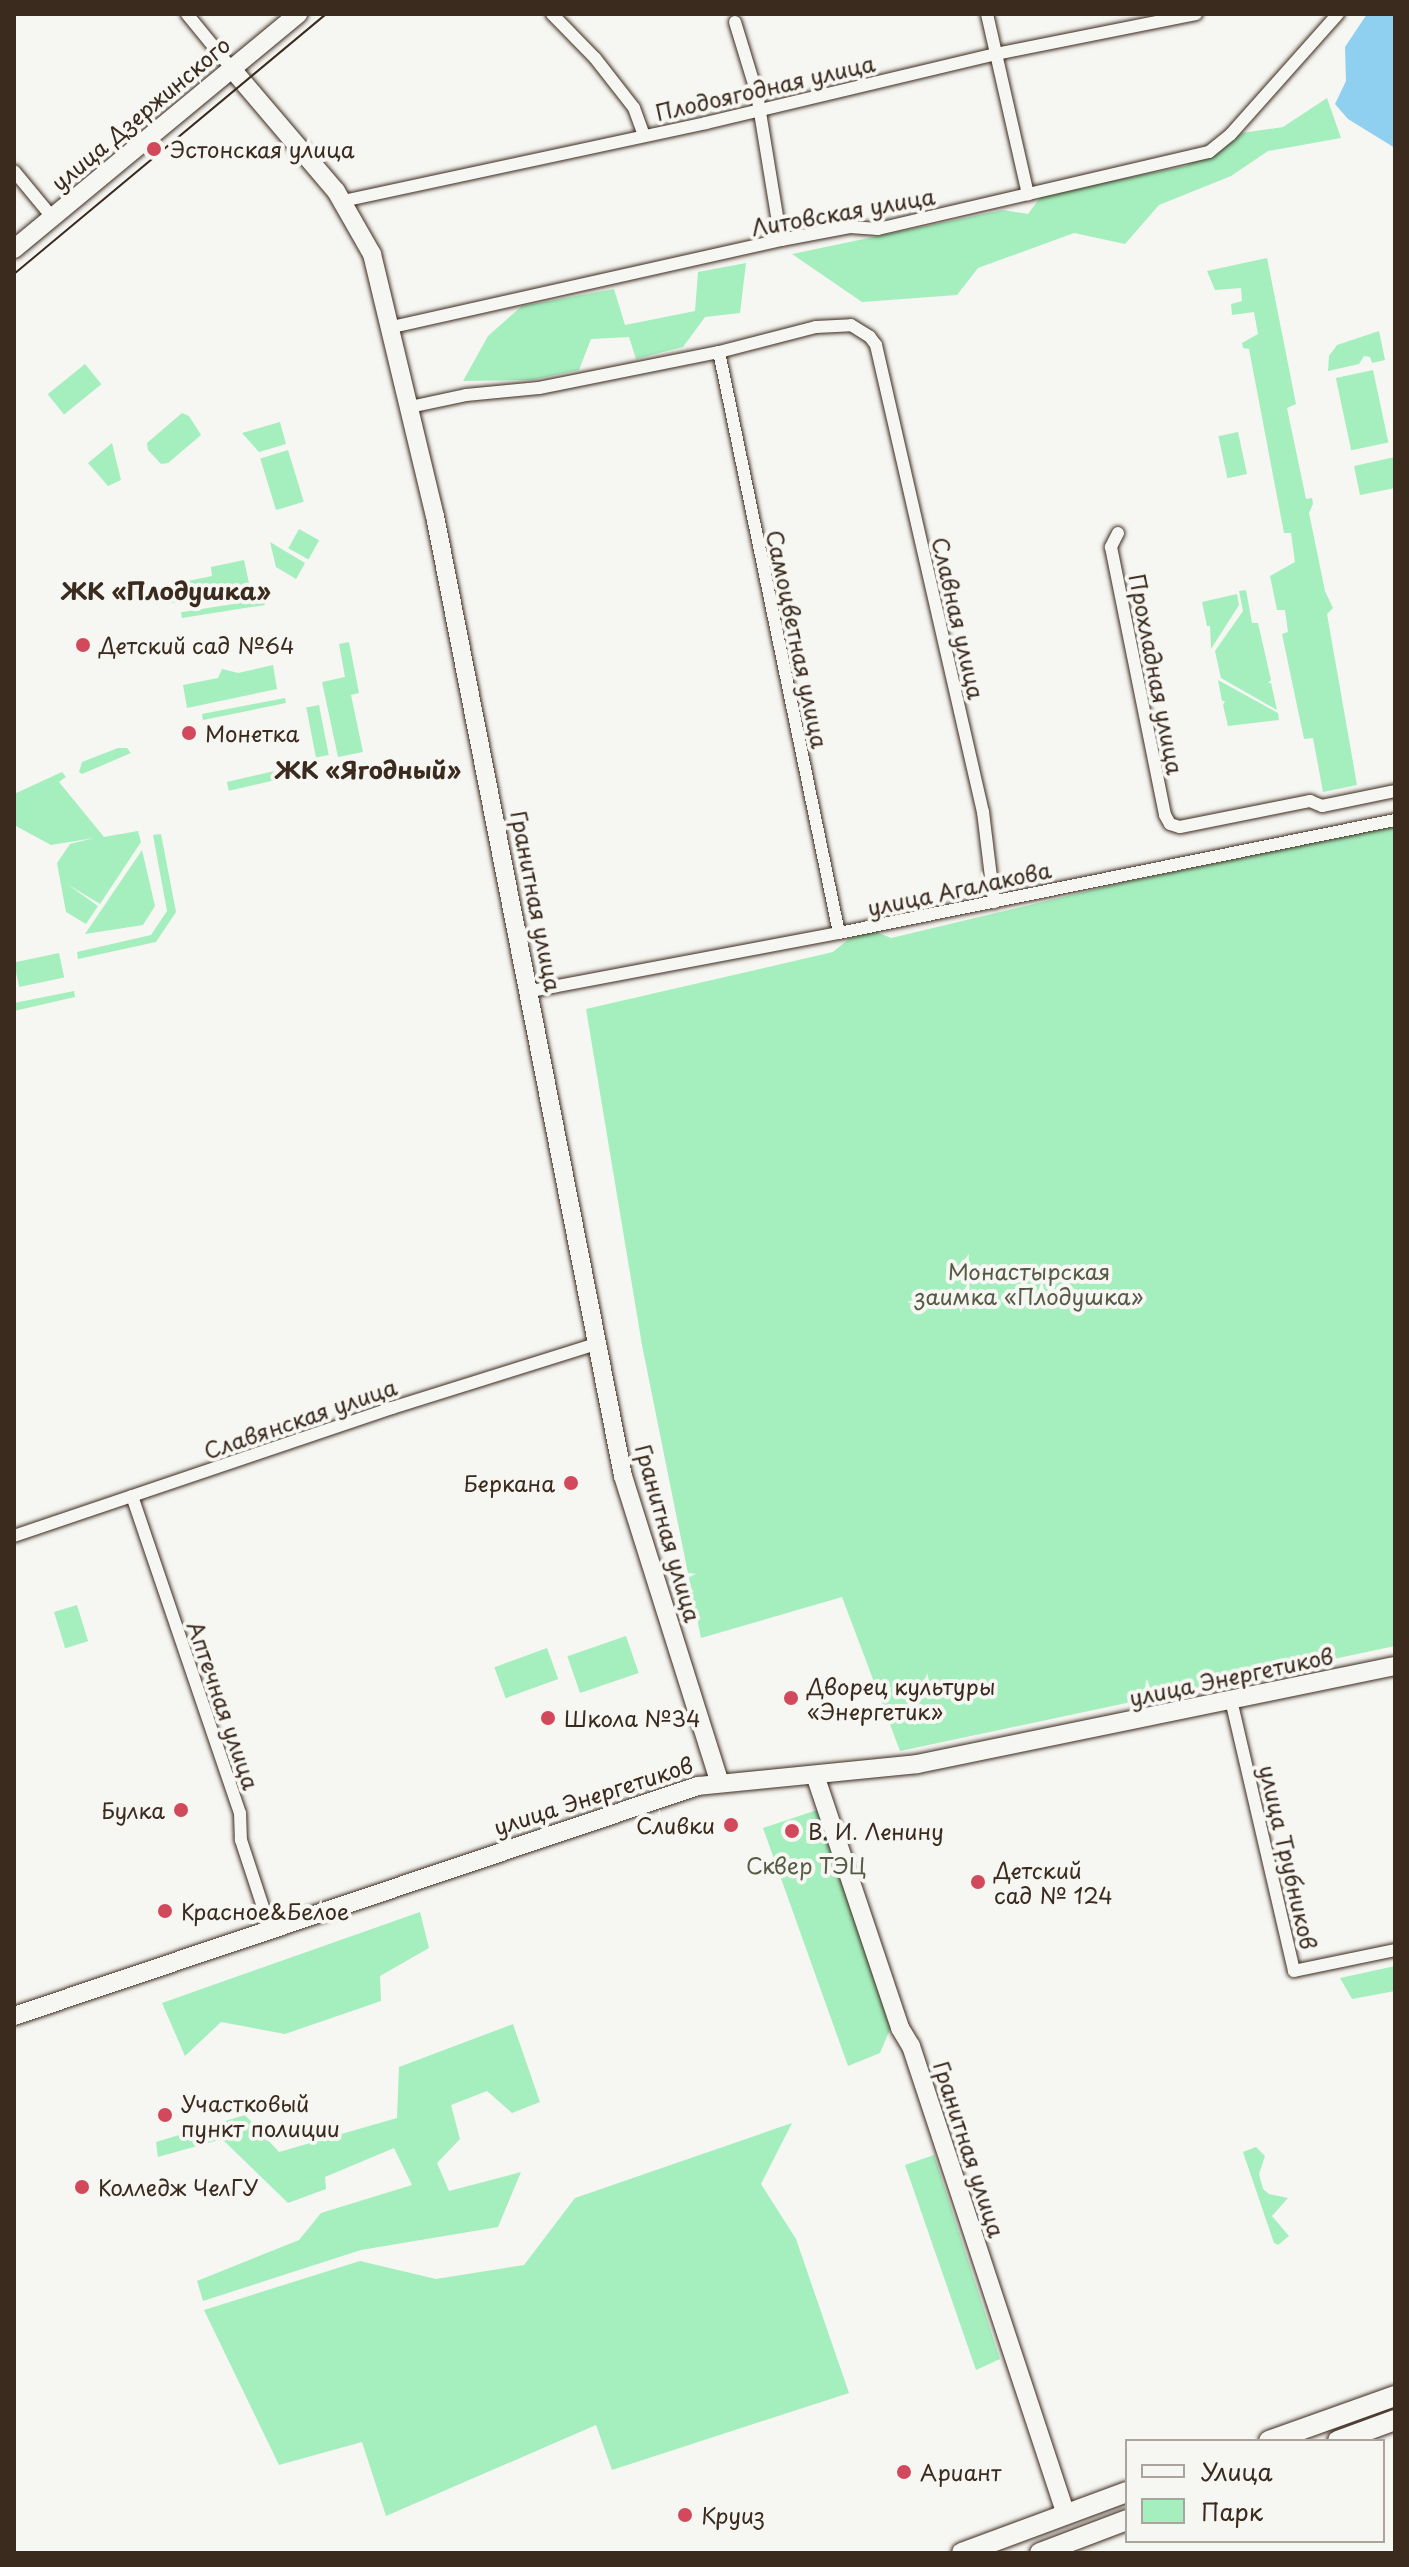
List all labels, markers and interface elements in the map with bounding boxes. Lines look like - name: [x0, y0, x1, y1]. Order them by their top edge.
- street label: улица Дзержинского: [45, 30, 235, 196]
- street label: Плодоягодная улица: [652, 49, 878, 125]
- place label: Эстонская улица: [170, 136, 356, 162]
- marker: Эстонская улица: [145, 140, 163, 158]
- street label: Литовская улица: [749, 182, 937, 240]
- street label: Самоцветная улица: [762, 527, 834, 751]
- street label: Славная улица: [927, 534, 991, 702]
- street label: Прохладная улица: [1124, 571, 1190, 777]
- district label: ЖК «Плодушка»: [61, 577, 271, 605]
- place label: Детский сад №64: [99, 632, 296, 658]
- marker: Детский сад №64: [74, 636, 92, 654]
- place label: Монетка: [205, 720, 299, 746]
- marker: Монетка: [180, 724, 198, 742]
- district label: ЖК «Ягодный»: [275, 756, 461, 784]
- street label: Гранитная улица: [506, 808, 568, 994]
- street label: улица Агалакова: [864, 855, 1054, 921]
- park label: Монастырская заимка «Плодушка»: [915, 1257, 1143, 1308]
- street label: Славянская улица: [199, 1372, 401, 1464]
- street label: Гранитная улица: [631, 1440, 707, 1626]
- place label: Беркана: [463, 1470, 555, 1496]
- marker: Беркана: [562, 1474, 580, 1492]
- street label: Аптечная улица: [183, 1617, 265, 1793]
- street label: улица Энергетиков: [1126, 1641, 1336, 1711]
- place label: Дворец культуры «Энергетик»: [807, 1672, 997, 1724]
- marker: Дворец культуры «Энергетик»: [782, 1689, 800, 1707]
- place label: Школа №34: [564, 1705, 701, 1731]
- marker: Школа №34: [539, 1709, 557, 1727]
- street label: улица Энергетиков: [490, 1750, 696, 1840]
- street label: улица Трубников: [1255, 1762, 1323, 1952]
- place label: Булка: [101, 1797, 165, 1823]
- marker: Булка: [172, 1801, 190, 1819]
- place label: Сливки: [636, 1812, 715, 1838]
- marker: Сливки: [722, 1816, 740, 1834]
- place label: В. И. Ленину: [808, 1818, 945, 1844]
- marker: В. И. Ленину: [783, 1822, 801, 1840]
- park label: Сквер ТЭЦ: [745, 1852, 867, 1878]
- place label: Детский сад № 124: [994, 1856, 1113, 1908]
- marker: Детский сад № 124: [969, 1873, 987, 1891]
- place label: Красное&Белое: [181, 1898, 349, 1924]
- marker: Красное&Белое: [156, 1902, 174, 1920]
- street label: Гранитная улица: [929, 2057, 1011, 2241]
- place label: Участковый пункт полиции: [181, 2089, 341, 2140]
- marker: Участковый пункт полиции: [156, 2106, 174, 2124]
- place label: Колледж ЧелГУ: [98, 2174, 261, 2200]
- marker: Колледж ЧелГУ: [73, 2178, 91, 2196]
- legend: [1125, 2439, 1385, 2543]
- text: Улица: [1201, 2453, 1273, 2489]
- place label: Ариант: [920, 2459, 1001, 2485]
- marker: Ариант: [895, 2463, 913, 2481]
- text: Парк: [1201, 2493, 1263, 2529]
- place label: Круиз: [701, 2502, 765, 2528]
- marker: Круиз: [676, 2506, 694, 2524]

